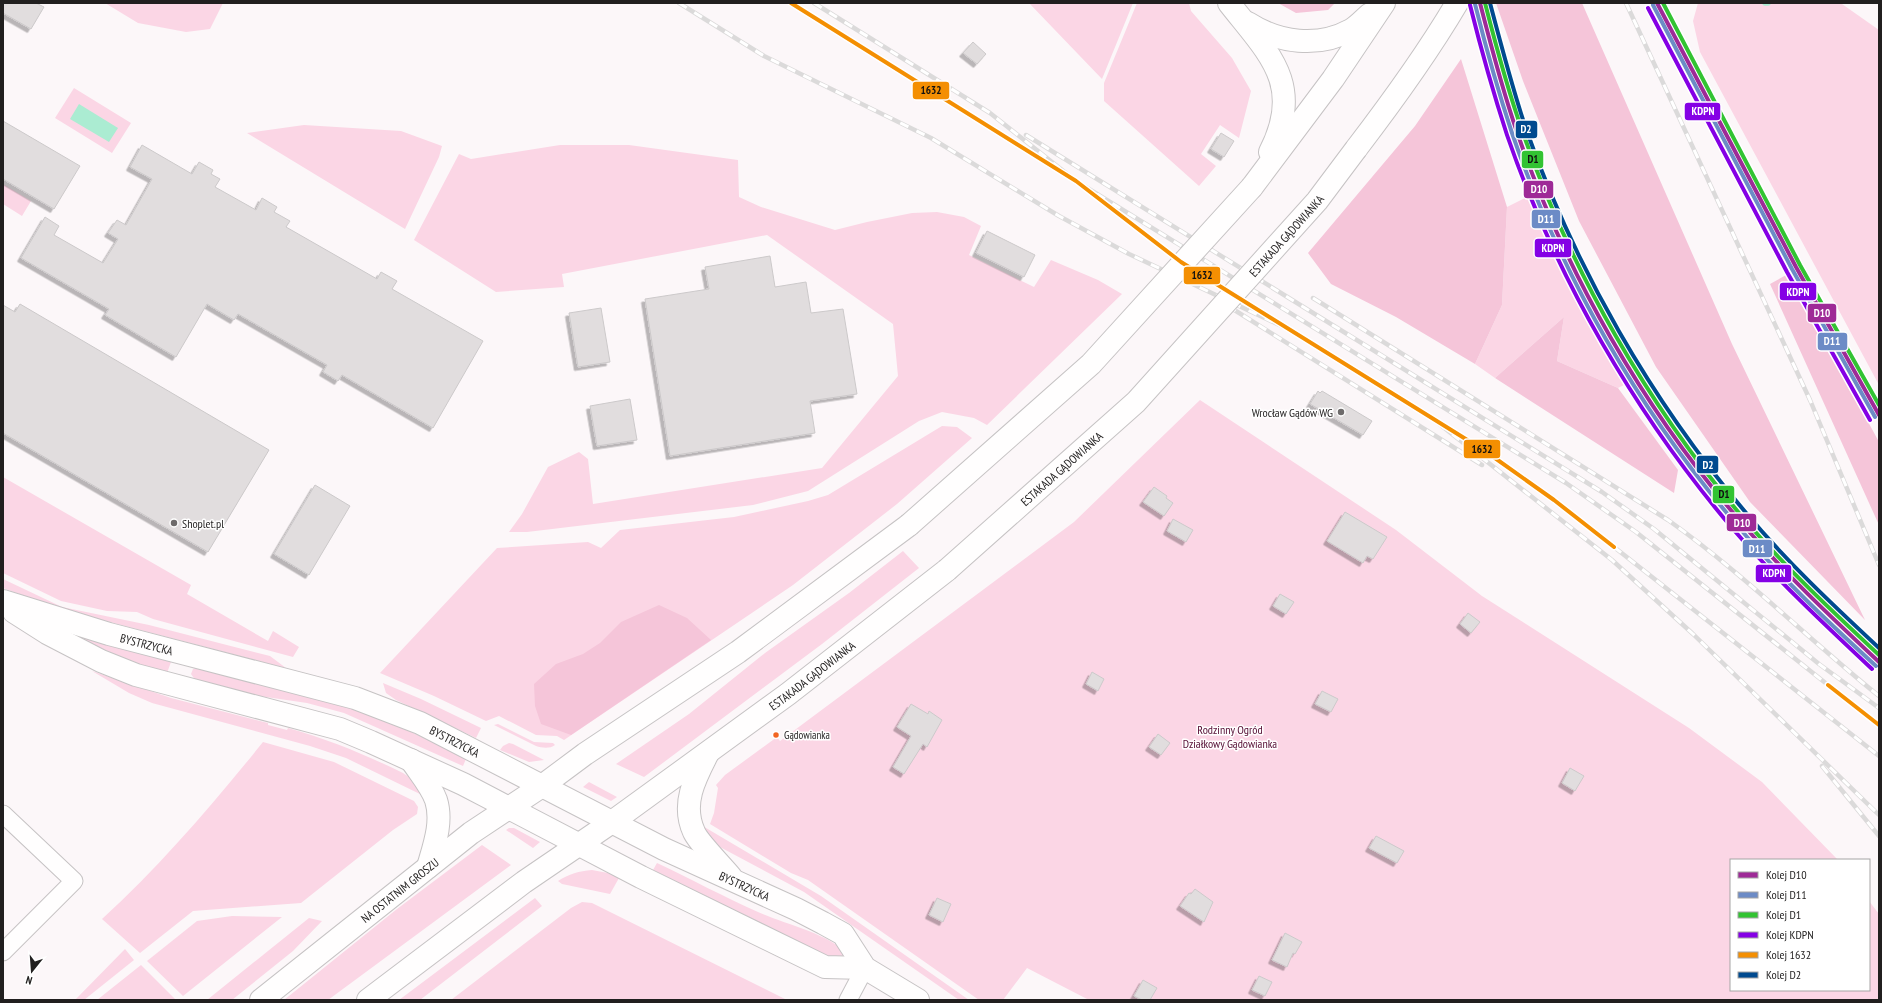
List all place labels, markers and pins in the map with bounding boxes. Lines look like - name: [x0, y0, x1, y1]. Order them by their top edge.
- place label: Wrocław Gądów WG: [1252, 405, 1333, 420]
- marker: Wrocław Gądów WG: [1336, 407, 1346, 417]
- place label: Shoplet.pl: [182, 516, 224, 531]
- marker: Shoplet.pl: [169, 518, 179, 528]
- place label: Gądowianka: [784, 728, 830, 742]
- marker: Gądowianka: [771, 730, 781, 740]

